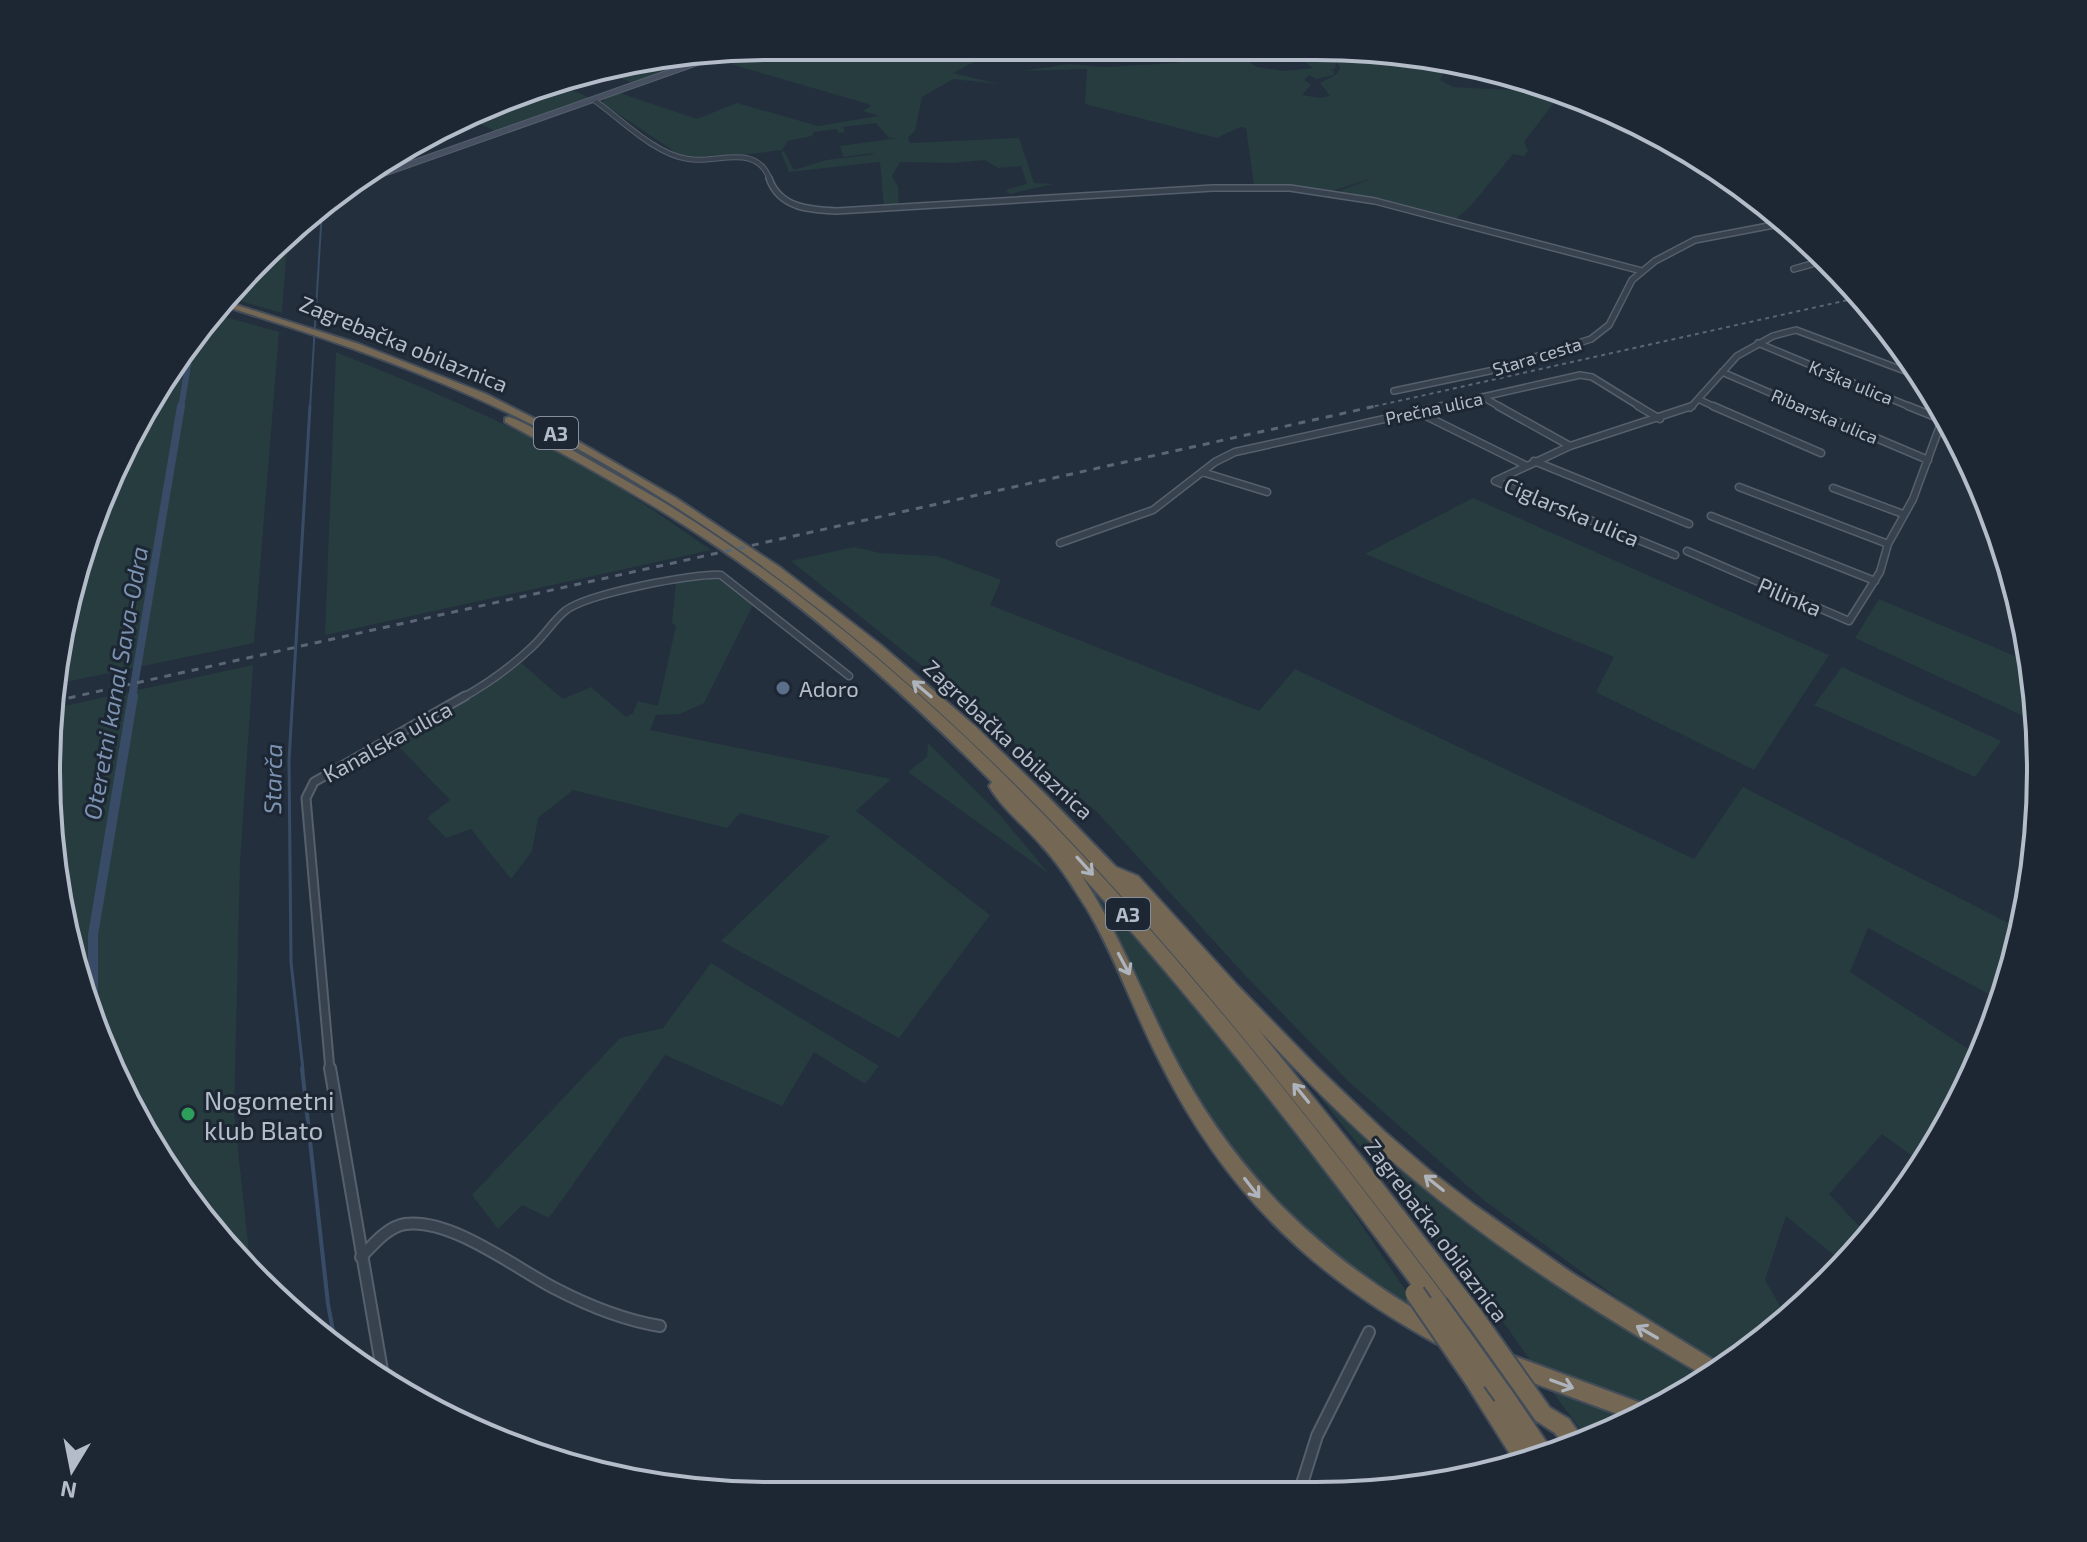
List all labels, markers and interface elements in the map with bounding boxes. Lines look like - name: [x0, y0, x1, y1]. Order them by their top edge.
- street label: Zagrebačka obilaznica: [296, 289, 512, 397]
- street label: Stara cesta: [1490, 332, 1584, 380]
- street label: Krška ulica: [1806, 355, 1896, 409]
- street label: Ribarska ulica: [1768, 384, 1882, 448]
- street label: Prečna ulica: [1383, 387, 1485, 429]
- road number: A3: [534, 417, 578, 449]
- street label: Ciglarska ulica: [1500, 471, 1644, 551]
- water label: Oteretni kanal Sava-Odra: [77, 544, 153, 822]
- street label: Pilinka: [1754, 571, 1826, 621]
- street label: Zagrebačka obilaznica: [919, 654, 1099, 824]
- place label: Adoro: [799, 675, 859, 701]
- marker: Adoro: [774, 679, 792, 697]
- one-way arrow: [913, 680, 933, 698]
- street label: Kanalska ulica: [318, 695, 456, 787]
- water label: Starča: [257, 743, 287, 815]
- one-way arrow: [1076, 856, 1094, 876]
- road number: A3: [1106, 898, 1150, 930]
- one-way arrow: [1117, 951, 1133, 975]
- one-way arrow: [1292, 1083, 1310, 1104]
- place label: Nogometni klub Blato: [204, 1084, 334, 1145]
- marker: Nogometni klub Blato: [179, 1105, 197, 1123]
- street label: Zagrebačka obilaznica: [1360, 1133, 1514, 1327]
- one-way arrow: [1424, 1175, 1445, 1192]
- one-way arrow: [1243, 1178, 1261, 1198]
- one-way arrow: [1636, 1324, 1659, 1340]
- one-way arrow: [1549, 1378, 1574, 1392]
- north arrow: [32, 1430, 112, 1510]
- text: N: [58, 1476, 78, 1505]

